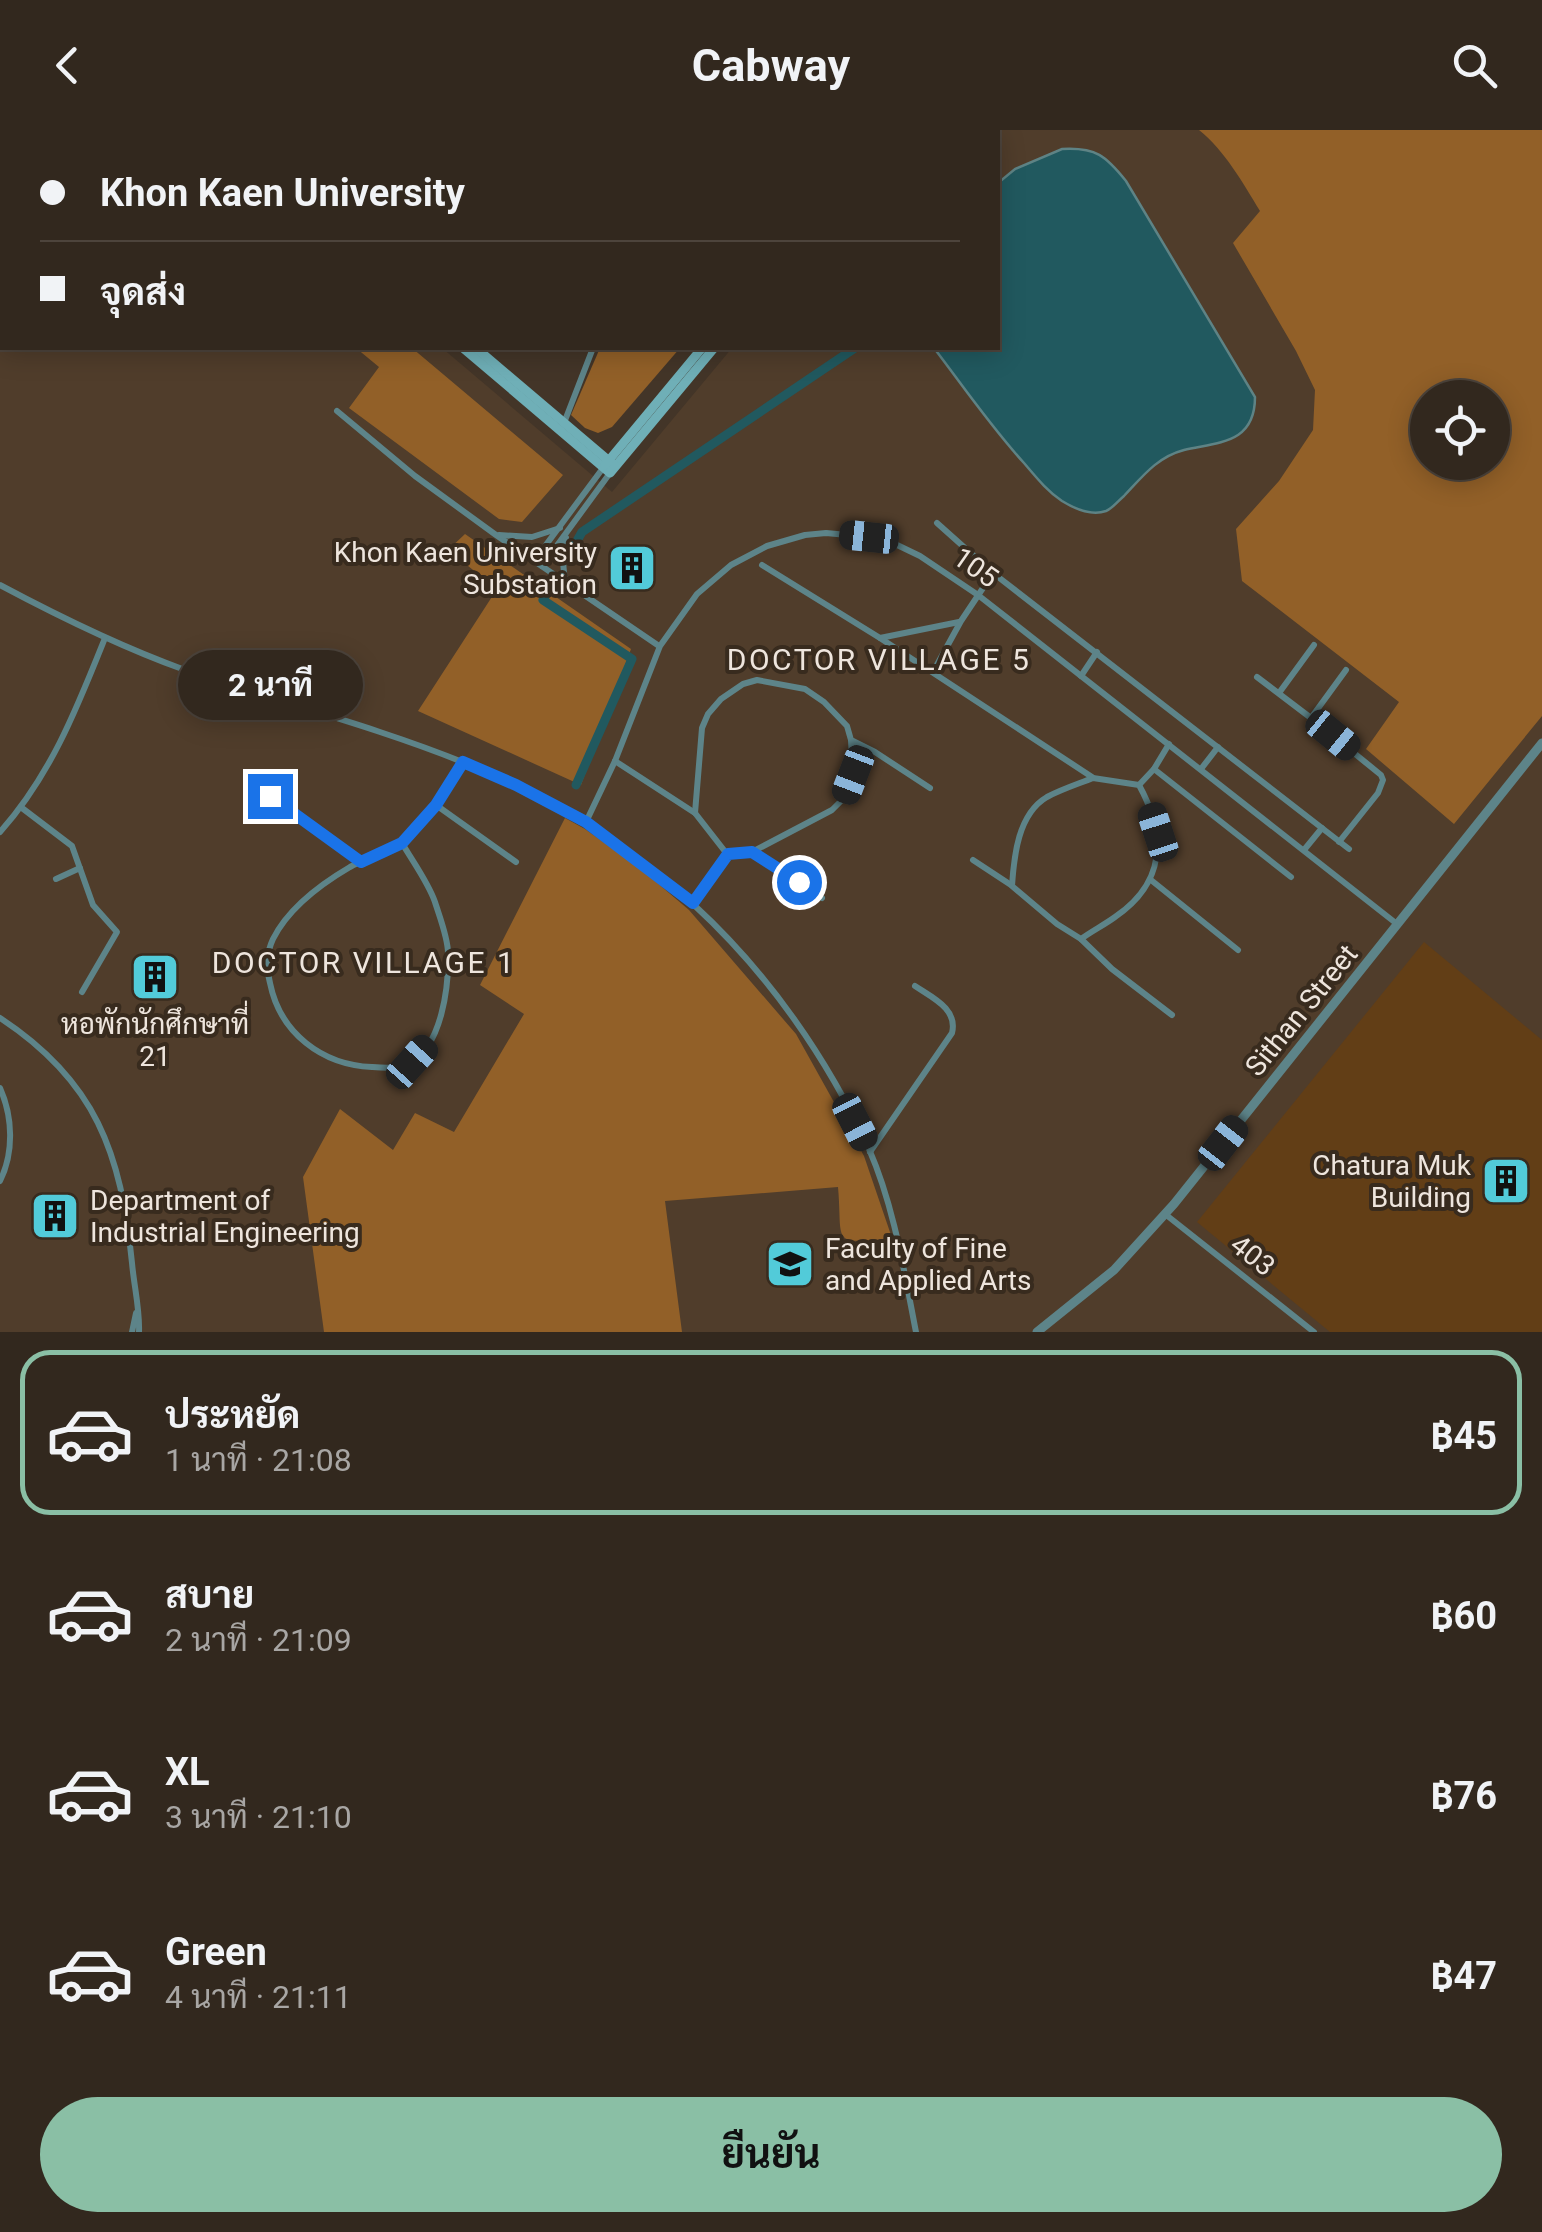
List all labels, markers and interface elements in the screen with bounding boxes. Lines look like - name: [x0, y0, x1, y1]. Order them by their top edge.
- icon: back: [40, 38, 95, 93]
- icon: search: [1447, 38, 1502, 93]
- text: Cabway: [692, 39, 850, 92]
- text: Khon Kaen University: [100, 171, 465, 215]
- text: จุดส่ง: [100, 270, 186, 314]
- map controls: [1410, 380, 1510, 480]
- button: locate: [1410, 380, 1510, 480]
- car: [838, 519, 900, 555]
- place label: Khon Kaen University Substation: [334, 536, 597, 601]
- street label: 105: [947, 540, 1005, 594]
- building icon: Khon Kaen University Substation: [606, 542, 658, 594]
- district label: DOCTOR VILLAGE 5: [727, 642, 1031, 677]
- callout: 2 นาที: [178, 651, 362, 721]
- text: 2 นาที: [228, 666, 313, 704]
- car: [1300, 704, 1366, 766]
- car: [828, 742, 878, 808]
- route end: [248, 774, 293, 819]
- car: [1134, 799, 1182, 865]
- route start: [777, 860, 822, 905]
- street label: Sithan Street: [1238, 938, 1364, 1083]
- district label: DOCTOR VILLAGE 1: [212, 945, 516, 980]
- building icon: หอพักนักศึกษาที่ 21: [129, 951, 181, 1003]
- place label: หอพักนักศึกษาที่ 21: [61, 1000, 249, 1073]
- car: [381, 1030, 443, 1094]
- car: [828, 1088, 882, 1156]
- car: [1193, 1110, 1253, 1176]
- place label: Chatura Muk Building: [1312, 1149, 1472, 1214]
- building icon: Chatura Muk Building: [1480, 1155, 1532, 1207]
- place label: Department of Industrial Engineering: [90, 1184, 360, 1249]
- building icon: Department of Industrial Engineering: [29, 1190, 81, 1242]
- street label: 403: [1224, 1228, 1281, 1283]
- place label: Faculty of Fine and Applied Arts: [825, 1232, 1031, 1297]
- school or university icon: Faculty of Fine and Applied Arts: [764, 1238, 816, 1290]
- icon: car: [45, 1388, 135, 1478]
- text: ประหยัด: [165, 1393, 300, 1437]
- text: ฿45: [1430, 1414, 1497, 1458]
- text: 1 นาที · 21:08: [165, 1441, 352, 1479]
- icon: car: [45, 1568, 135, 1658]
- text: สบาย: [165, 1573, 254, 1617]
- text: ฿60: [1430, 1594, 1497, 1638]
- text: 2 นาที · 21:09: [165, 1621, 352, 1659]
- icon: car: [45, 1748, 135, 1838]
- text: XL: [165, 1750, 210, 1794]
- text: ฿76: [1430, 1774, 1497, 1818]
- text: 3 นาที · 21:10: [165, 1798, 352, 1836]
- icon: car: [45, 1928, 135, 2018]
- text: Green: [165, 1930, 267, 1974]
- text: ฿47: [1430, 1954, 1497, 1998]
- text: 4 นาที · 21:11: [165, 1978, 352, 2016]
- button: ยืนยัน: [40, 2097, 1502, 2212]

